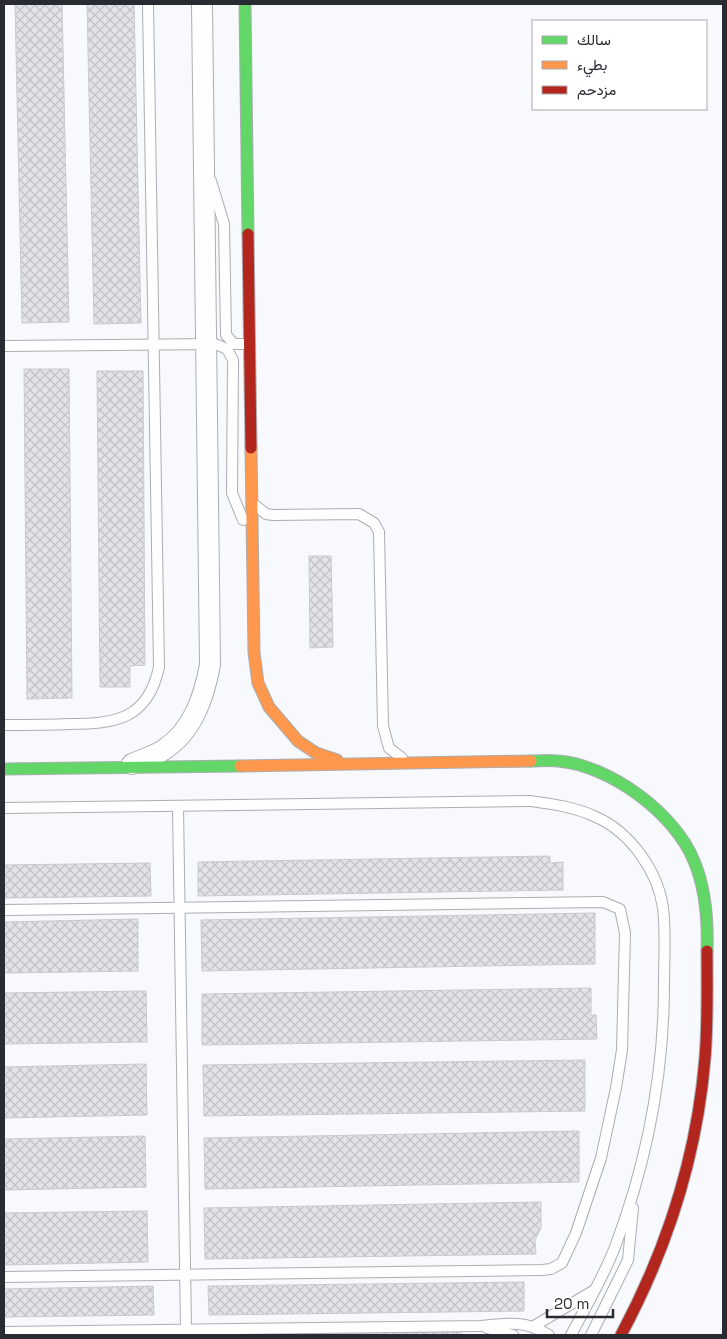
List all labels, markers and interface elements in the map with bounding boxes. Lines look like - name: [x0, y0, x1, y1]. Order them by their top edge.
- legend: [532, 20, 707, 110]
- text: سالك: [577, 30, 611, 49]
- text: بطيء: [577, 55, 607, 78]
- text: مزدحم: [577, 80, 616, 100]
- scale bar: [547, 1286, 613, 1318]
- text: 20 m: [554, 1294, 589, 1313]

